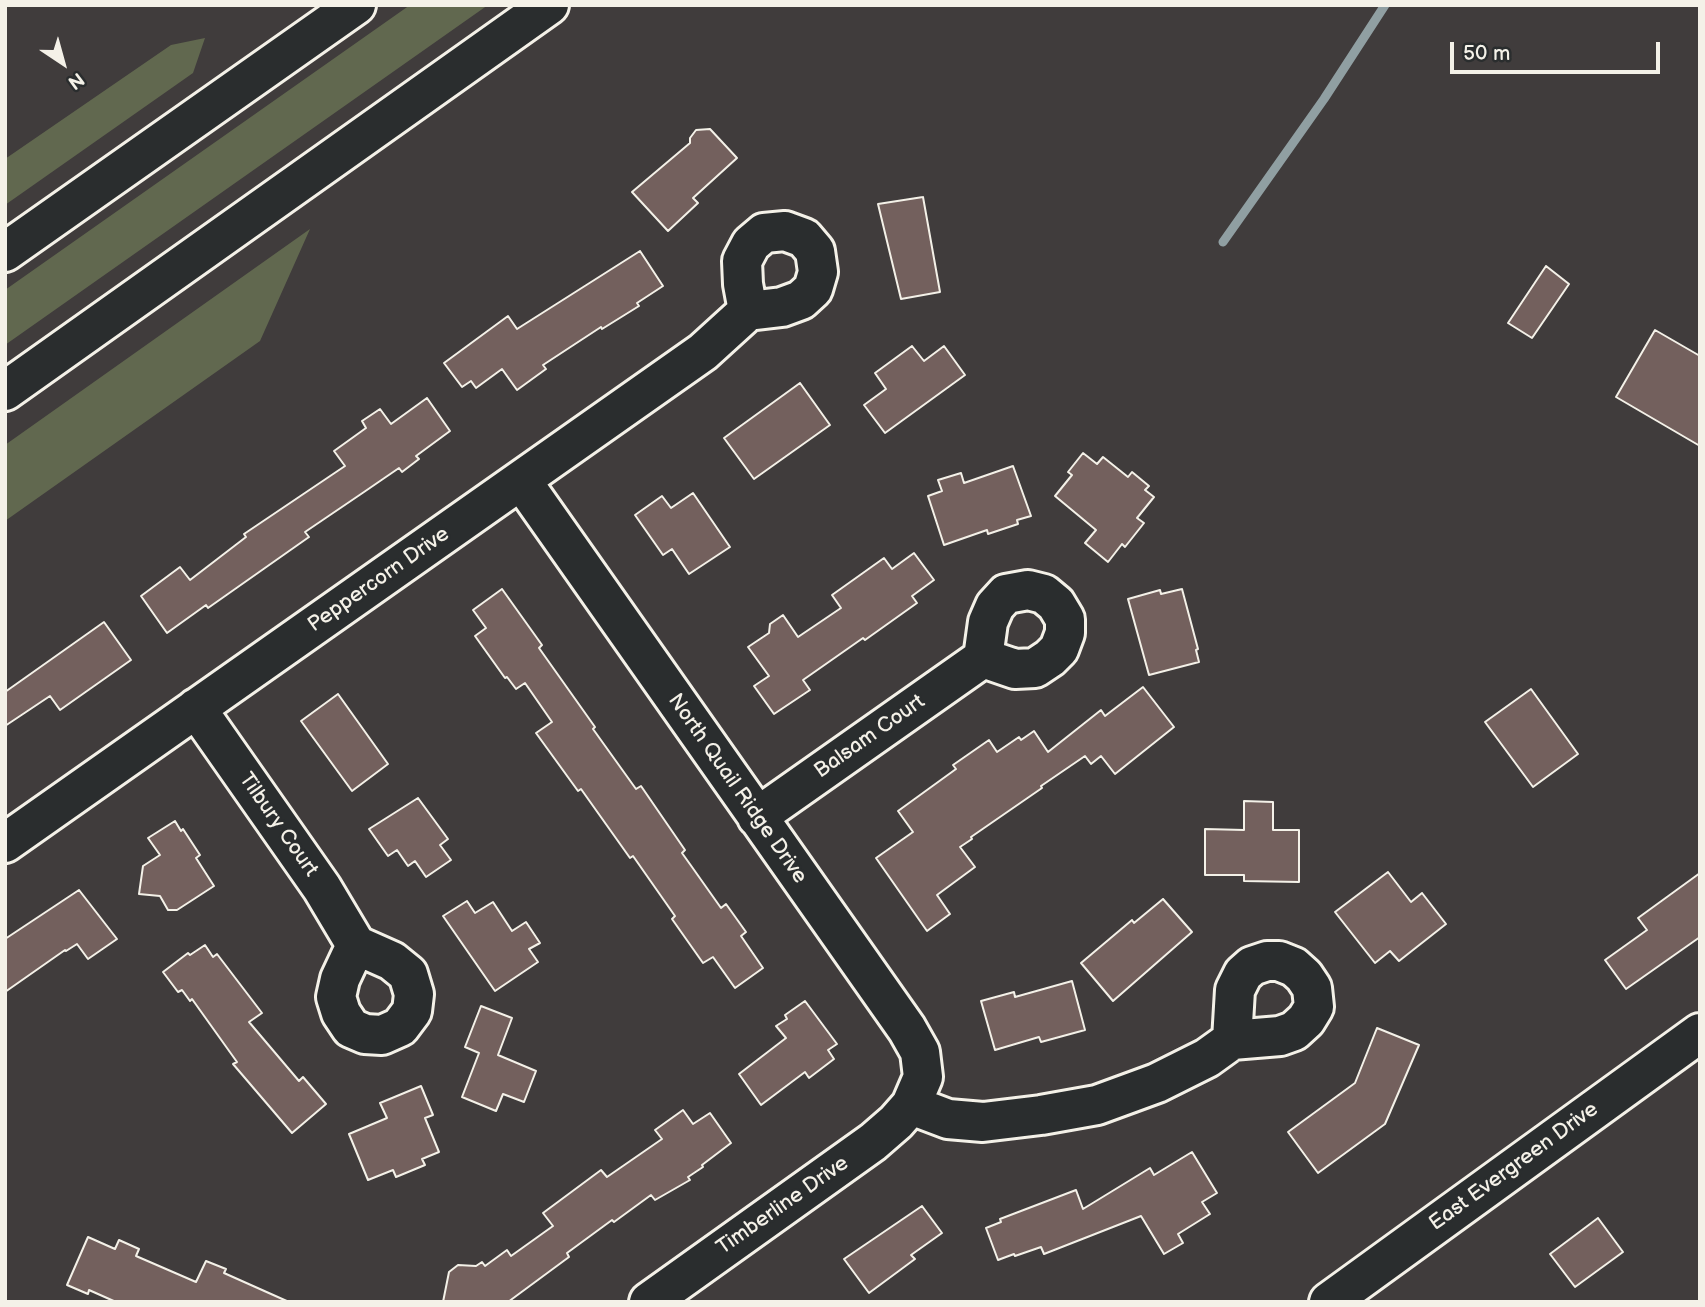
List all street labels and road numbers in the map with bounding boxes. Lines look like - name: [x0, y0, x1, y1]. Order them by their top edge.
- street label: Peppercorn Drive: [304, 522, 454, 638]
- street label: North Quail Ridge Drive: [662, 689, 812, 889]
- street label: Balsam Court: [810, 690, 930, 784]
- street label: Tilbury Court: [233, 768, 323, 882]
- street label: East Evergreen Drive: [1425, 1097, 1603, 1237]
- street label: Timberline Drive: [712, 1151, 854, 1261]

